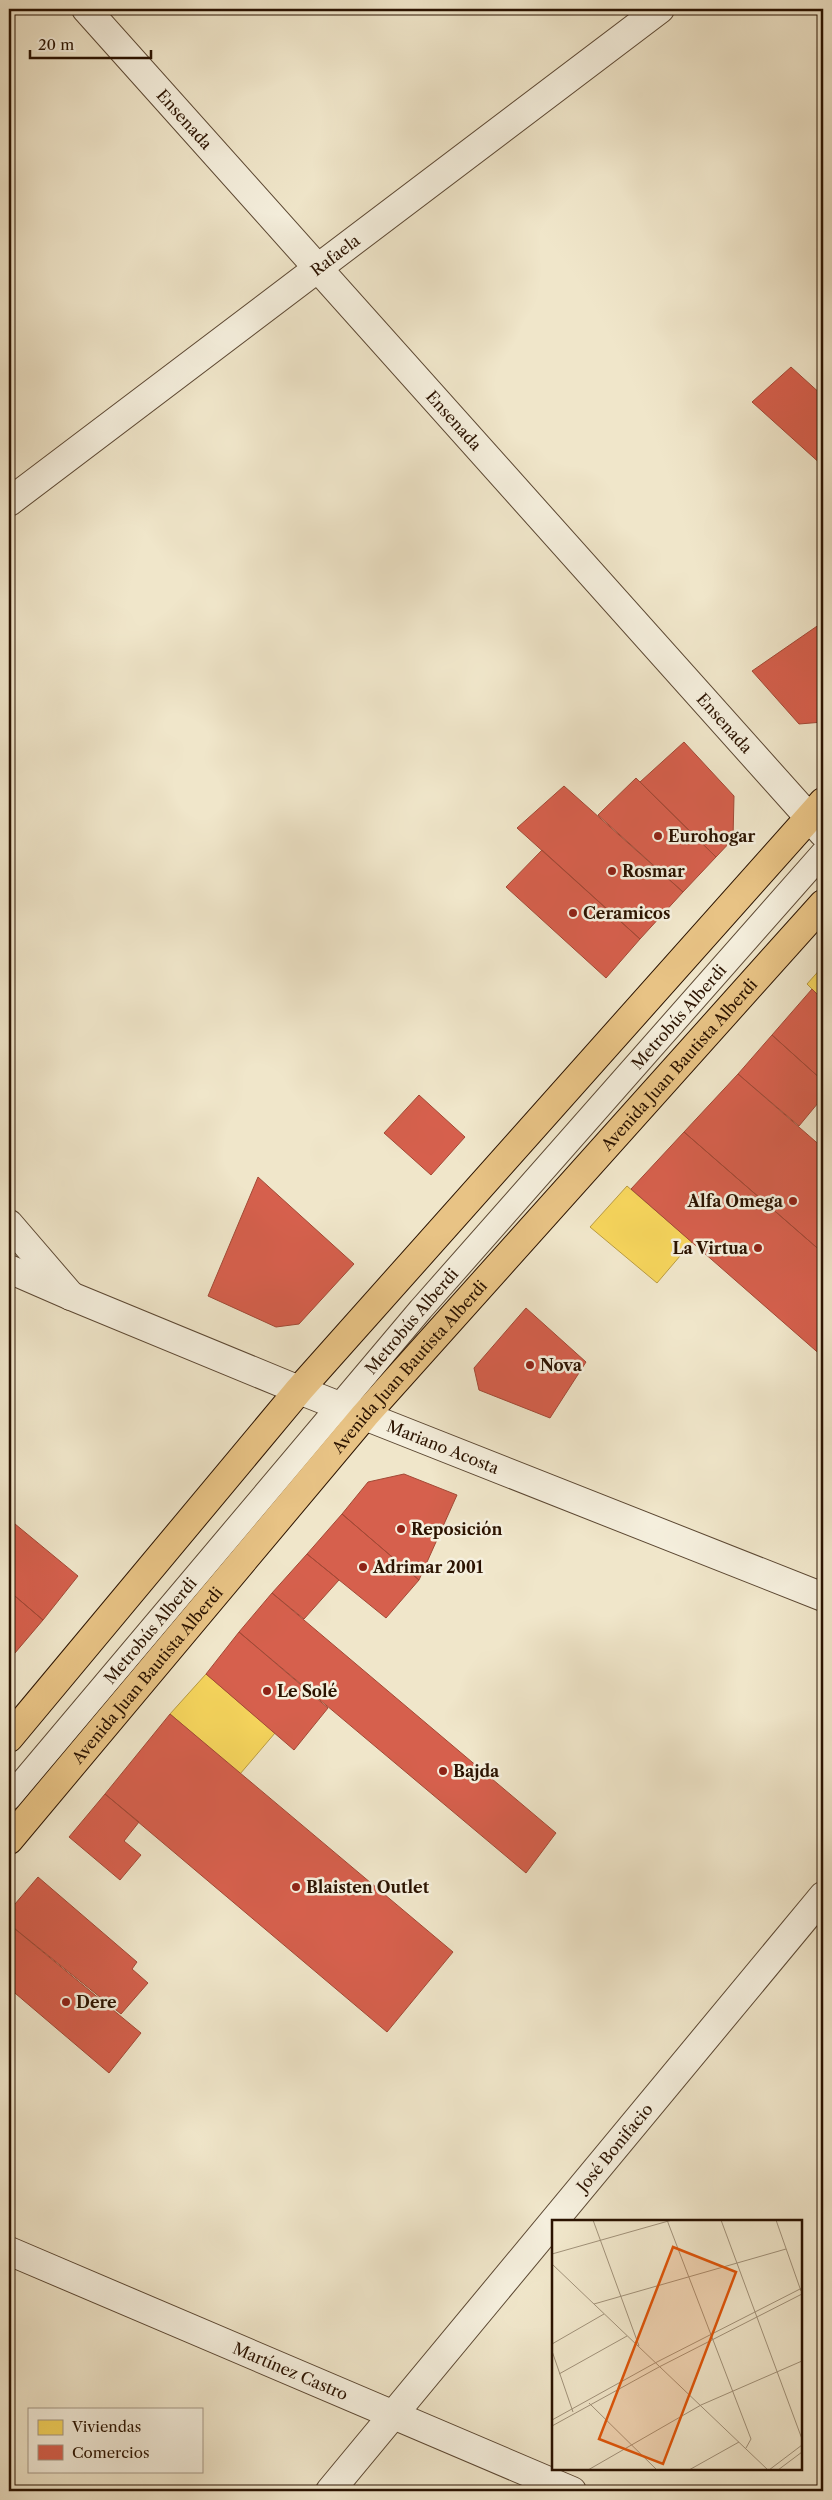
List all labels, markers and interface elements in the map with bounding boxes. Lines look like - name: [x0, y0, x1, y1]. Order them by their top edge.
- scale bar: [30, 28, 151, 60]
- text: 20 m: [38, 35, 74, 54]
- street label: Ensenada: [153, 85, 217, 154]
- street label: Rafaela: [306, 230, 364, 280]
- street label: Ensenada: [422, 386, 486, 455]
- street label: Ensenada: [693, 689, 757, 758]
- place label: Eurohogar: [668, 826, 756, 846]
- marker: Eurohogar: [652, 830, 664, 842]
- place label: Rosmar: [622, 861, 685, 881]
- marker: Rosmar: [606, 865, 618, 877]
- place label: Ceramicos: [583, 903, 670, 923]
- marker: Ceramicos: [567, 907, 579, 919]
- street label: Metrobús Alberdi: [627, 960, 730, 1073]
- street label: Avenida Juan Bautista Alberdi: [596, 974, 761, 1155]
- place label: Alfa Omega: [687, 1191, 784, 1211]
- marker: Alfa Omega: [787, 1195, 799, 1207]
- place label: La Virtua: [672, 1238, 749, 1258]
- marker: La Virtua: [752, 1242, 764, 1254]
- street label: Metrobús Alberdi: [361, 1264, 462, 1378]
- street label: Avenida Juan Bautista Alberdi: [327, 1276, 491, 1458]
- place label: Nova: [540, 1355, 583, 1375]
- marker: Nova: [524, 1359, 536, 1371]
- street label: Mariano Acosta: [384, 1416, 502, 1478]
- place label: Reposición: [411, 1519, 502, 1539]
- marker: Reposición: [395, 1523, 407, 1535]
- place label: Adrimar 2001: [372, 1557, 484, 1577]
- marker: Adrimar 2001: [357, 1561, 369, 1573]
- street label: Metrobús Alberdi: [100, 1573, 201, 1688]
- street label: Avenida Juan Bautista Alberdi: [67, 1583, 227, 1768]
- place label: Le Solé: [277, 1681, 338, 1701]
- marker: Le Solé: [261, 1685, 273, 1697]
- place label: Bajda: [453, 1761, 500, 1781]
- marker: Bajda: [437, 1765, 449, 1777]
- place label: Blaisten Outlet: [306, 1877, 430, 1897]
- marker: Blaisten Outlet: [290, 1881, 302, 1893]
- place label: Dere: [76, 1992, 117, 2012]
- marker: Dere: [60, 1996, 72, 2008]
- street label: José Bonifacio: [570, 2099, 657, 2198]
- inset map: [552, 2220, 802, 2470]
- street label: Martínez Castro: [230, 2338, 351, 2404]
- legend: [28, 2408, 202, 2472]
- text: Viviendas: [71, 2417, 141, 2436]
- text: Comercios: [72, 2443, 149, 2462]

